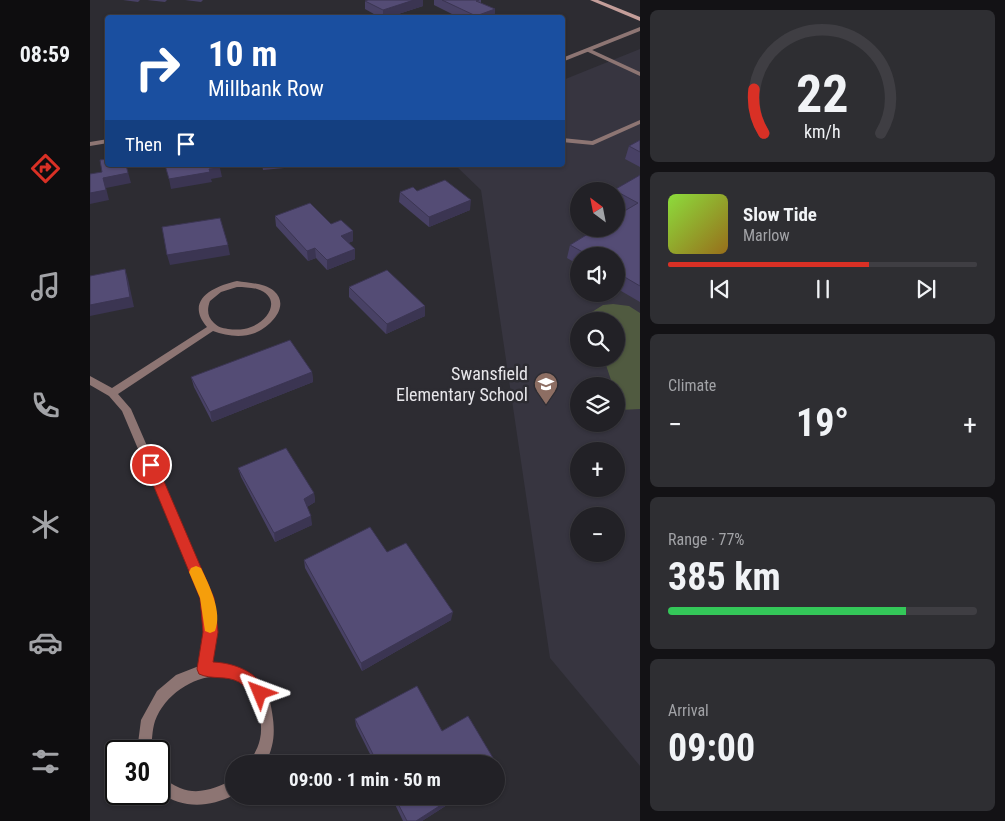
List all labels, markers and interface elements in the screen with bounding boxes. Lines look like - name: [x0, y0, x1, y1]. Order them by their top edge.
- text: 10 m: [208, 34, 277, 75]
- icon: right: [125, 35, 190, 100]
- text: 08:59: [20, 42, 70, 67]
- text: 22: [796, 64, 849, 125]
- text: Millbank Row: [208, 76, 324, 101]
- text: km/h: [804, 121, 841, 142]
- icon: arrive: [172, 130, 200, 158]
- text: Then: [125, 133, 162, 156]
- icon: directions: [28, 151, 63, 186]
- north arrow: [570, 182, 625, 238]
- map controls: [570, 182, 625, 562]
- text: Slow Tide: [743, 203, 817, 226]
- text: Marlow: [743, 226, 790, 245]
- button: sound: [570, 247, 625, 302]
- icon: music: [28, 269, 63, 304]
- icon: previous: [706, 275, 734, 303]
- icon: pause: [809, 275, 837, 303]
- icon: next: [912, 275, 940, 303]
- button: search: [570, 312, 625, 367]
- place label: Swansfield Elementary School: [396, 363, 528, 405]
- school or university icon: Swansfield Elementary School: [533, 371, 559, 405]
- text: Climate: [668, 376, 716, 395]
- button: layers: [570, 377, 625, 432]
- icon: phone: [28, 388, 63, 423]
- text: 19°: [796, 401, 849, 445]
- text: −: [668, 408, 682, 441]
- text: +: [963, 408, 977, 441]
- button: +: [570, 442, 625, 497]
- pin: [130, 444, 172, 486]
- icon: arrive: [137, 451, 165, 479]
- icon: climate: [28, 507, 63, 542]
- button: −: [570, 507, 625, 562]
- text: Range · 77%: [668, 530, 744, 549]
- text: 385 km: [668, 555, 781, 599]
- icon: car: [28, 625, 63, 660]
- position arrow: [233, 666, 285, 718]
- text: Arrival: [668, 701, 709, 720]
- text: 09:00: [668, 726, 755, 770]
- speed limit sign: 30: [105, 740, 170, 805]
- icon: filters: [28, 744, 63, 779]
- text: 09:00 · 1 min · 50 m: [289, 768, 441, 791]

